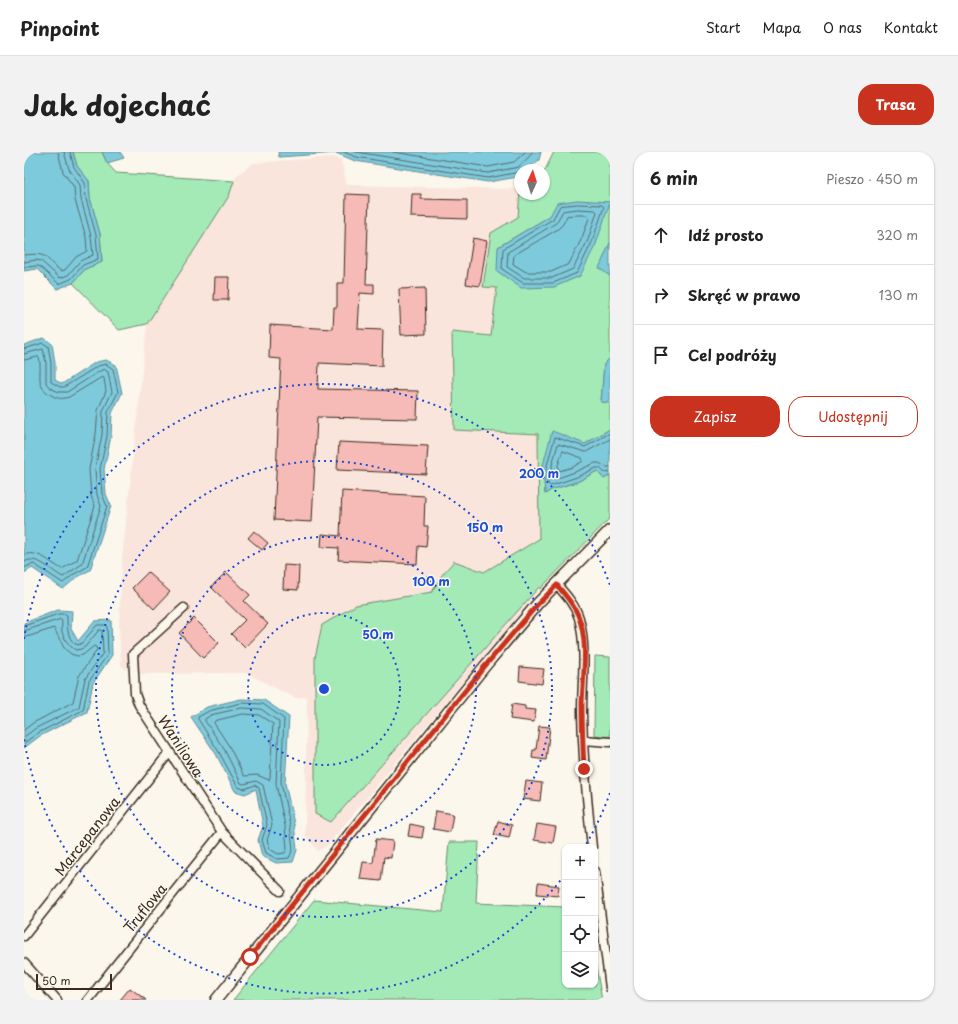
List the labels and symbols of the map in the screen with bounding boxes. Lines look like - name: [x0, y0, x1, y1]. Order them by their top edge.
- north arrow: [514, 164, 550, 200]
- text: 200 m: [519, 464, 559, 482]
- text: 150 m: [467, 518, 503, 536]
- text: 100 m: [412, 572, 450, 590]
- text: 50 m: [362, 625, 394, 643]
- centre of rings: [317, 682, 331, 696]
- street label: Waniliowa: [153, 711, 209, 781]
- route end: [575, 760, 593, 778]
- street label: Marcepanowa: [49, 792, 125, 880]
- street label: Truflowa: [118, 878, 172, 937]
- route start: [241, 948, 259, 966]
- scale bar: [36, 972, 112, 991]

